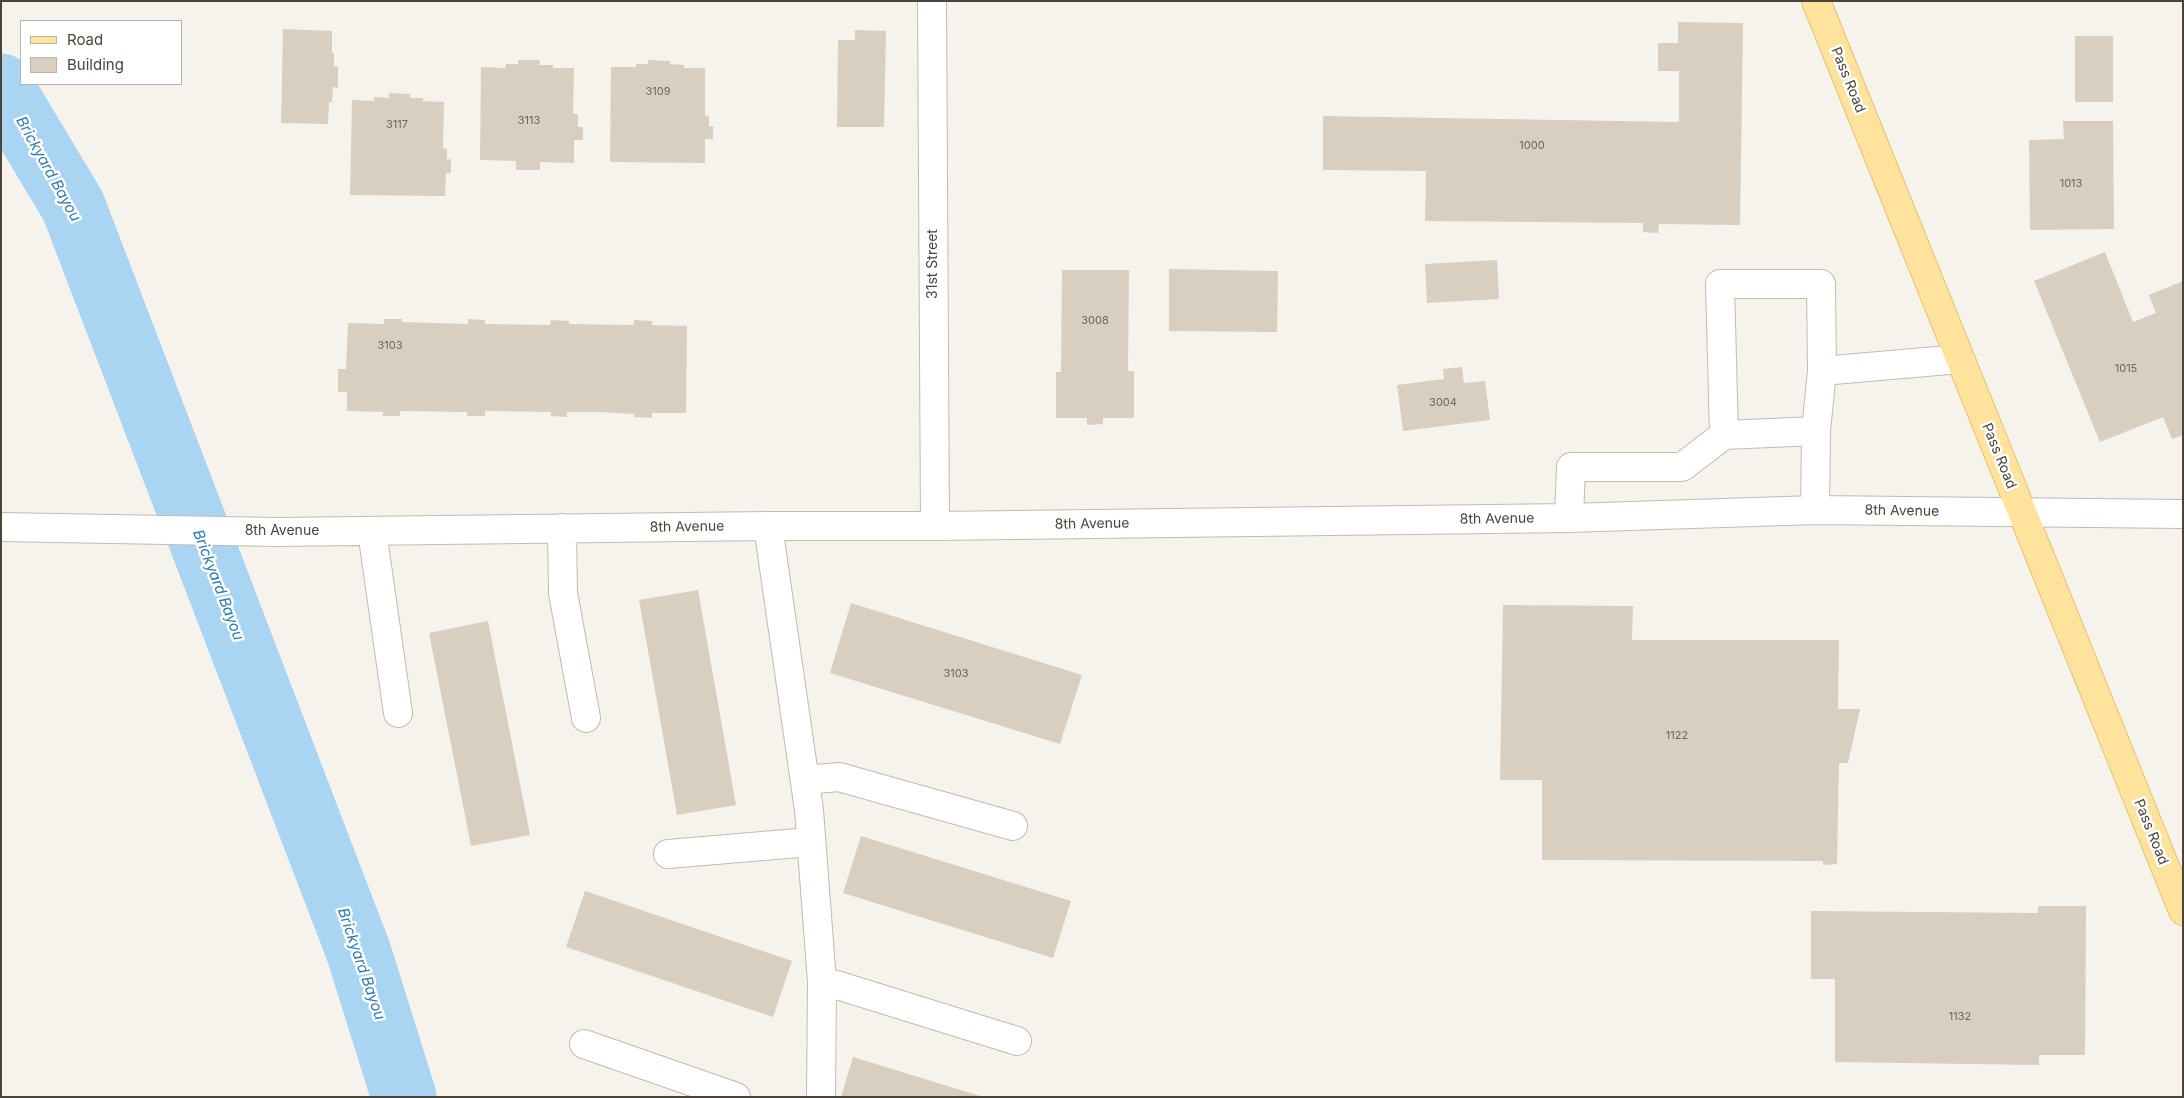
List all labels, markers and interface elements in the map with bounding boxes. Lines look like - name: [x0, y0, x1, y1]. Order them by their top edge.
- legend: [20, 20, 182, 85]
- text: Road: [67, 30, 103, 49]
- street label: Pass Road: [1827, 45, 1869, 115]
- text: Building: [67, 55, 124, 74]
- house number: 3109: [645, 85, 671, 99]
- water label: Brickyard Bayou: [12, 113, 84, 225]
- house number: 3113: [518, 114, 540, 128]
- house number: 3117: [386, 118, 408, 132]
- house number: 1000: [1519, 139, 1545, 153]
- house number: 1013: [2060, 177, 2082, 191]
- street label: 31st Street: [925, 229, 941, 299]
- house number: 3008: [1081, 314, 1109, 328]
- house number: 3103: [377, 339, 403, 353]
- house number: 1015: [2115, 362, 2137, 376]
- house number: 3004: [1429, 396, 1457, 410]
- street label: Pass Road: [1978, 421, 2020, 491]
- street label: 8th Avenue: [1865, 502, 1939, 520]
- street label: 8th Avenue: [1460, 510, 1534, 528]
- street label: 8th Avenue: [1055, 515, 1129, 533]
- street label: 8th Avenue: [650, 518, 724, 536]
- street label: 8th Avenue: [245, 523, 319, 539]
- water label: Brickyard Bayou: [189, 527, 247, 643]
- house number: 3103: [943, 667, 969, 681]
- house number: 1122: [1666, 729, 1688, 743]
- street label: Pass Road: [2130, 797, 2172, 867]
- water label: Brickyard Bayou: [333, 906, 389, 1022]
- house number: 1132: [1949, 1010, 1971, 1024]

